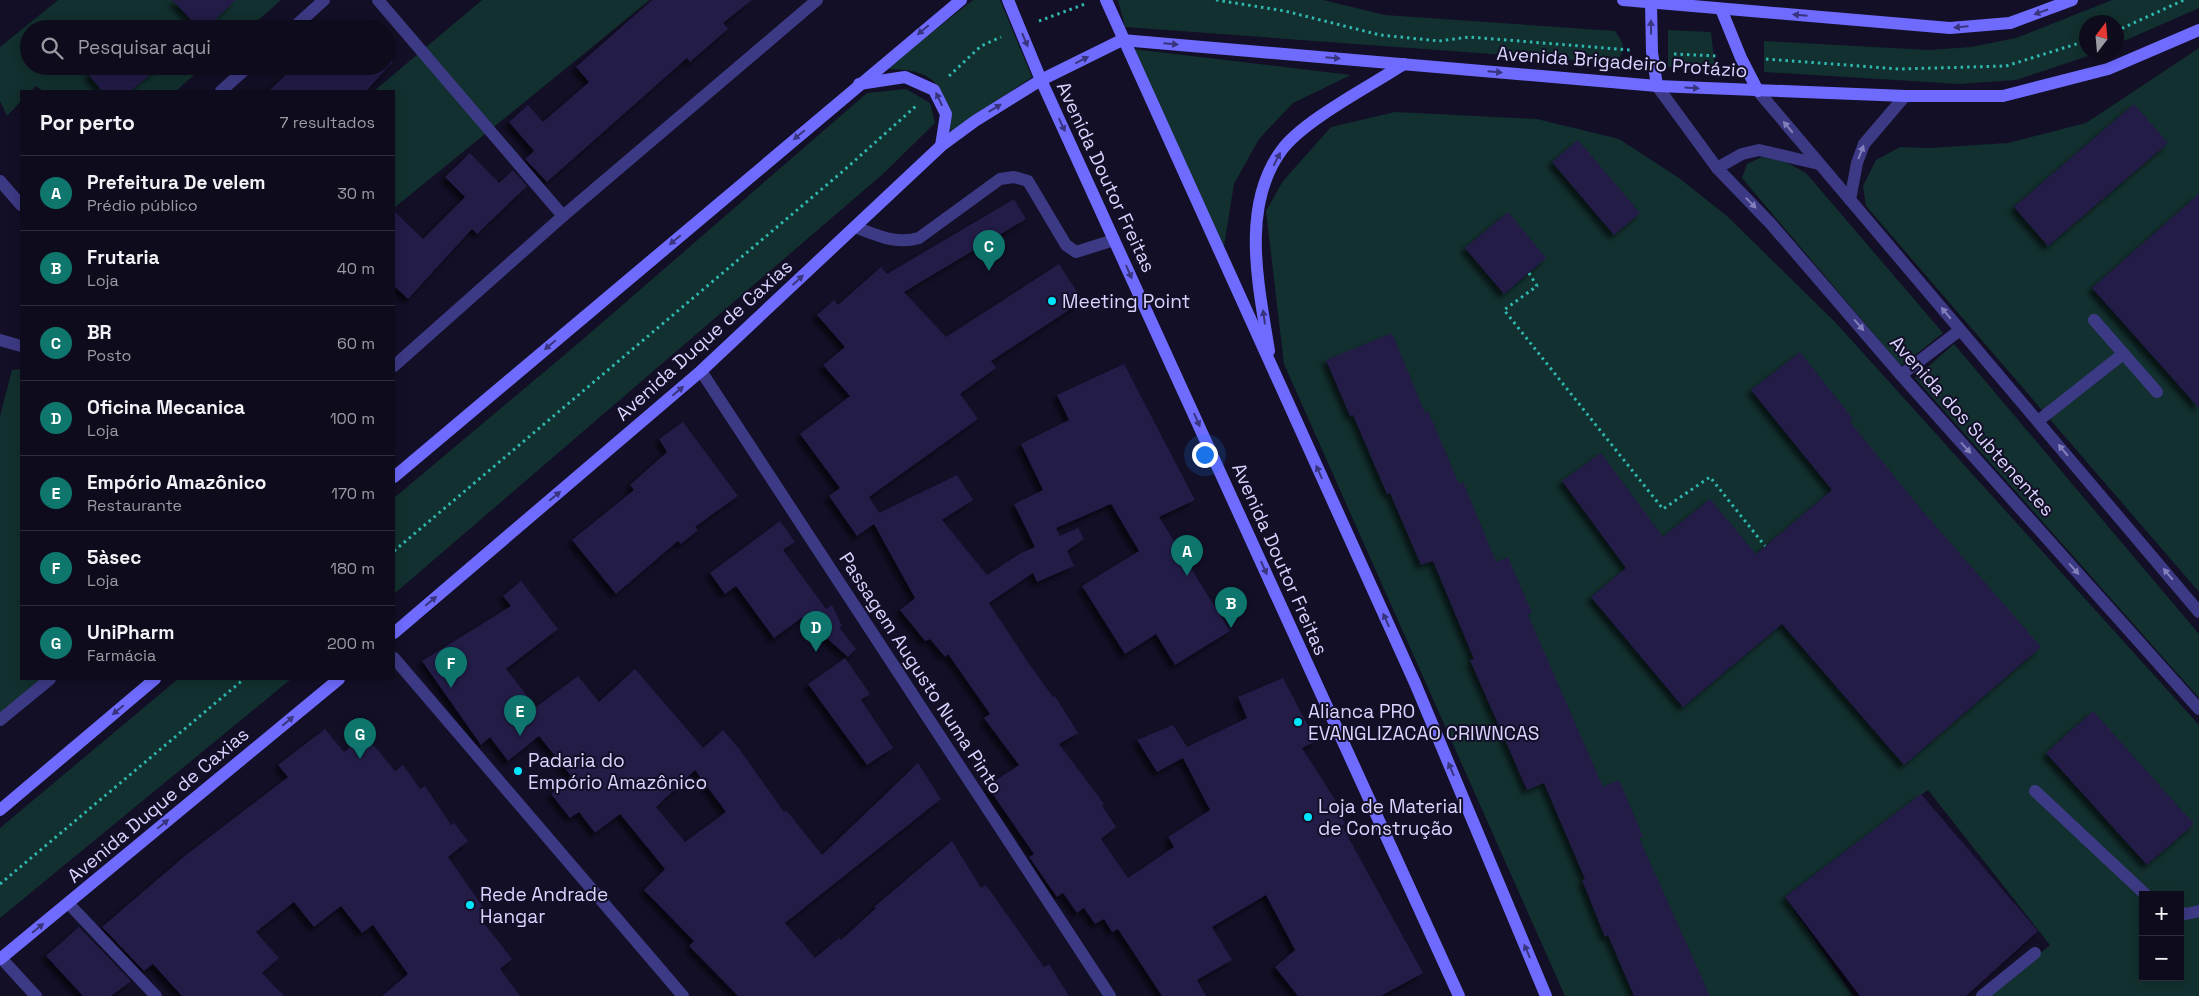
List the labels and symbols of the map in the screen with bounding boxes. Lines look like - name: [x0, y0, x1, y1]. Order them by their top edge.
- one-way arrow: [2033, 8, 2048, 16]
- one-way arrow: [1791, 11, 1807, 19]
- north arrow: [2079, 15, 2124, 60]
- one-way arrow: [1647, 19, 1655, 35]
- one-way arrow: [1953, 23, 1969, 31]
- one-way arrow: [916, 25, 929, 36]
- one-way arrow: [1021, 33, 1029, 47]
- one-way arrow: [1163, 40, 1179, 48]
- street label: Avenida Brigadeiro Protázio: [1496, 41, 1748, 83]
- one-way arrow: [1325, 54, 1341, 62]
- one-way arrow: [1075, 56, 1089, 64]
- one-way arrow: [1487, 68, 1503, 76]
- street label: Avenida Doutor Freitas: [1051, 78, 1161, 276]
- one-way arrow: [1684, 84, 1700, 92]
- one-way arrow: [934, 92, 942, 106]
- one-way arrow: [989, 104, 1002, 113]
- one-way arrow: [1058, 118, 1066, 132]
- one-way arrow: [1783, 121, 1794, 134]
- one-way arrow: [792, 130, 805, 141]
- one-way arrow: [1858, 145, 1865, 160]
- one-way arrow: [1273, 152, 1281, 166]
- one-way arrow: [1745, 197, 1757, 209]
- pin: C: [973, 230, 1005, 271]
- one-way arrow: [668, 235, 681, 246]
- street label: Avenida Duque de Caxias: [610, 254, 798, 426]
- one-way arrow: [1126, 265, 1134, 279]
- one-way arrow: [792, 274, 804, 286]
- place label: Meeting Point: [1062, 289, 1190, 314]
- marker: Meeting Point: [1046, 295, 1058, 307]
- one-way arrow: [1941, 307, 1952, 319]
- one-way arrow: [1260, 309, 1268, 325]
- one-way arrow: [1853, 319, 1864, 332]
- street label: Avenida dos Subtenentes: [1884, 330, 2060, 522]
- one-way arrow: [545, 339, 557, 351]
- one-way arrow: [672, 385, 685, 396]
- one-way arrow: [1193, 413, 1201, 427]
- one-way arrow: [1960, 441, 1971, 454]
- your location: [1192, 442, 1218, 468]
- one-way arrow: [2057, 444, 2068, 457]
- street label: Avenida Doutor Freitas: [1226, 459, 1334, 659]
- one-way arrow: [1315, 465, 1323, 479]
- one-way arrow: [548, 490, 560, 502]
- pin: A: [1171, 535, 1203, 576]
- street label: Passagem Augusto Numa Pinto: [833, 547, 1009, 799]
- one-way arrow: [1260, 561, 1268, 575]
- one-way arrow: [2068, 562, 2080, 574]
- one-way arrow: [2162, 568, 2173, 581]
- pin: B: [1215, 587, 1247, 628]
- one-way arrow: [425, 596, 437, 607]
- pin: D: [800, 611, 832, 652]
- one-way arrow: [1382, 613, 1390, 627]
- pin: F: [435, 647, 467, 688]
- pin: E: [504, 695, 536, 736]
- place label: Alianca PRO EVANGLIZACAO CRIWNCAS: [1308, 699, 1540, 746]
- one-way arrow: [112, 705, 125, 716]
- one-way arrow: [281, 715, 294, 726]
- marker: Alianca PRO EVANGLIZACAO CRIWNCAS: [1292, 716, 1304, 728]
- pin: G: [344, 718, 376, 759]
- street label: Avenida Duque de Caxias: [62, 722, 254, 888]
- place label: Padaria do Empório Amazônico: [528, 748, 707, 795]
- one-way arrow: [1446, 762, 1454, 776]
- marker: Padaria do Empório Amazônico: [512, 765, 524, 777]
- place label: Loja de Material de Construção: [1318, 794, 1463, 841]
- marker: Loja de Material de Construção: [1302, 811, 1314, 823]
- one-way arrow: [156, 819, 169, 830]
- place label: Rede Andrade Hangar: [480, 882, 608, 929]
- marker: Rede Andrade Hangar: [464, 899, 476, 911]
- one-way arrow: [31, 922, 44, 933]
- one-way arrow: [1523, 943, 1531, 958]

